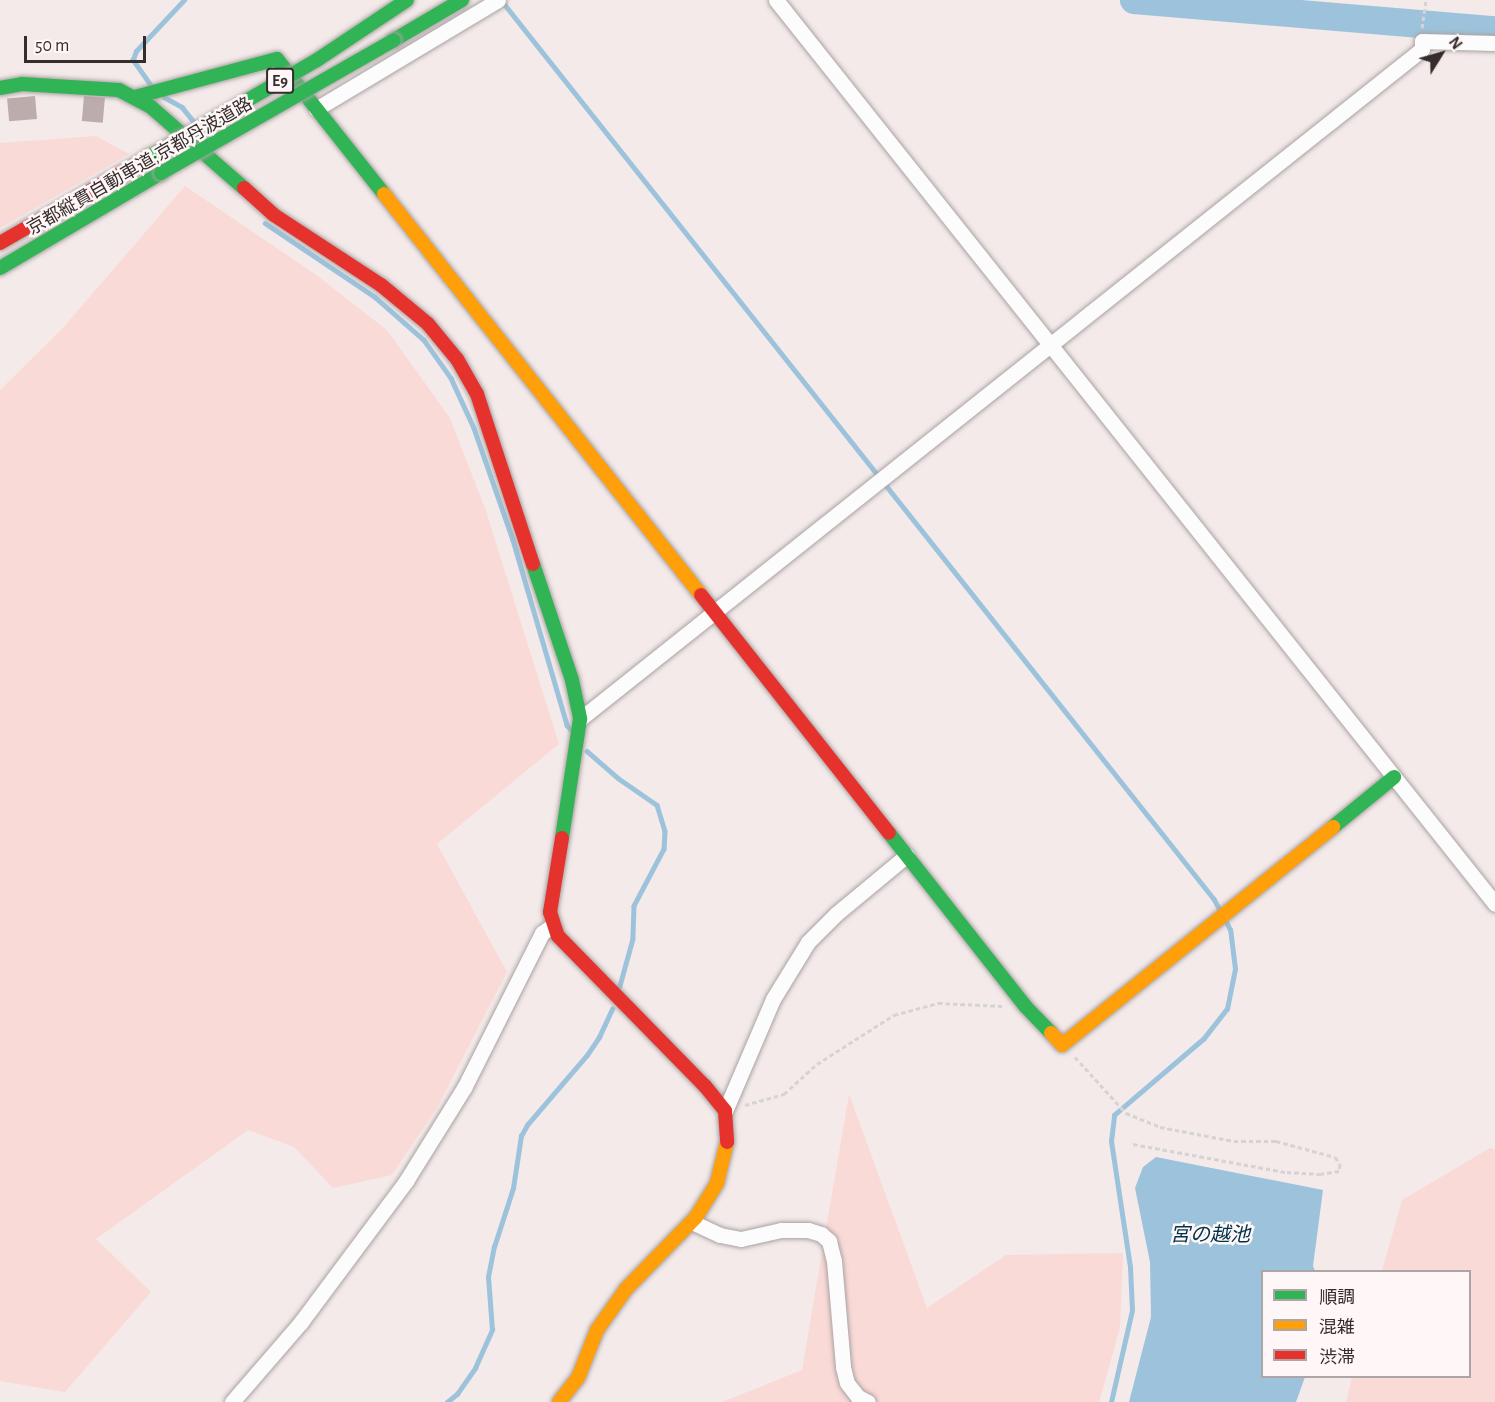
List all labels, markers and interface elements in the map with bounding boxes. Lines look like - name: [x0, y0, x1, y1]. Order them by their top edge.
- scale bar: [27, 24, 148, 62]
- north arrow: [1411, 24, 1471, 84]
- text: N: [1446, 34, 1465, 52]
- text: 50 m: [35, 37, 69, 55]
- road number: E9: [265, 68, 295, 94]
- street label: 京都縦貫自動車道;京都丹波道路: [24, 94, 256, 240]
- water label: 宮の越池: [1170, 1223, 1250, 1247]
- legend: [1261, 1270, 1471, 1378]
- text: 順調: [1319, 1289, 1355, 1307]
- text: 混雑: [1319, 1319, 1355, 1337]
- text: 渋滞: [1319, 1349, 1355, 1367]

